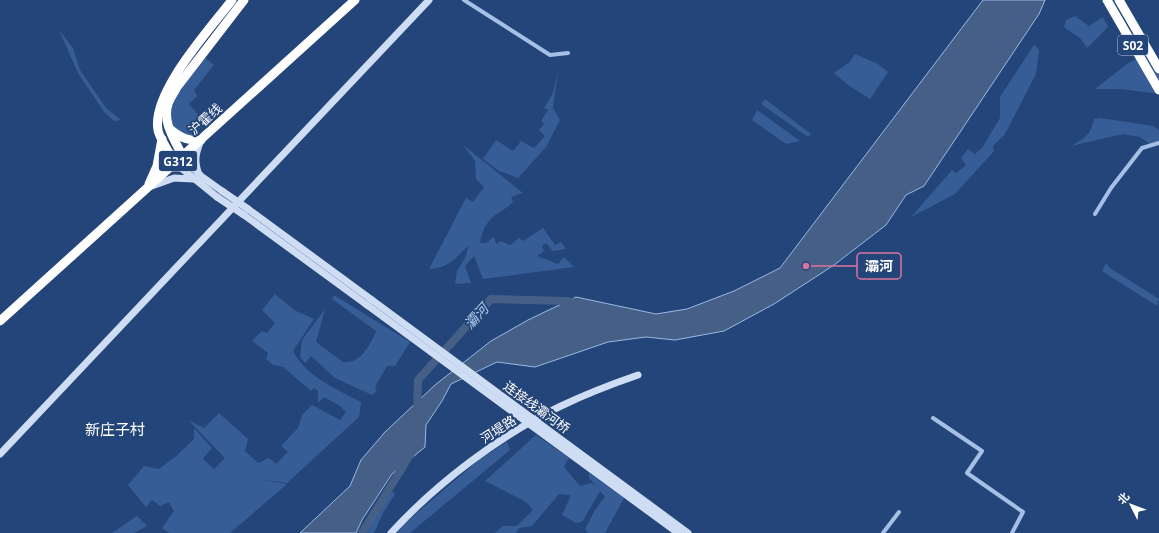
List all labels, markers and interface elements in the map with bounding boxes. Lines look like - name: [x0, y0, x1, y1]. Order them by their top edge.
- road number: S02: [1118, 35, 1148, 55]
- street label: 沪霍线: [184, 99, 226, 139]
- road number: G312: [159, 151, 197, 171]
- callout: 灞河: [857, 253, 901, 279]
- text: 灞河: [865, 256, 893, 275]
- water label: 灞河: [460, 297, 494, 333]
- street label: 连接线灞河桥: [500, 377, 574, 437]
- street label: 河堤路: [477, 411, 519, 447]
- district label: 新庄子村: [85, 419, 145, 439]
- north arrow: [1111, 485, 1151, 525]
- text: 北: [1114, 489, 1132, 507]

